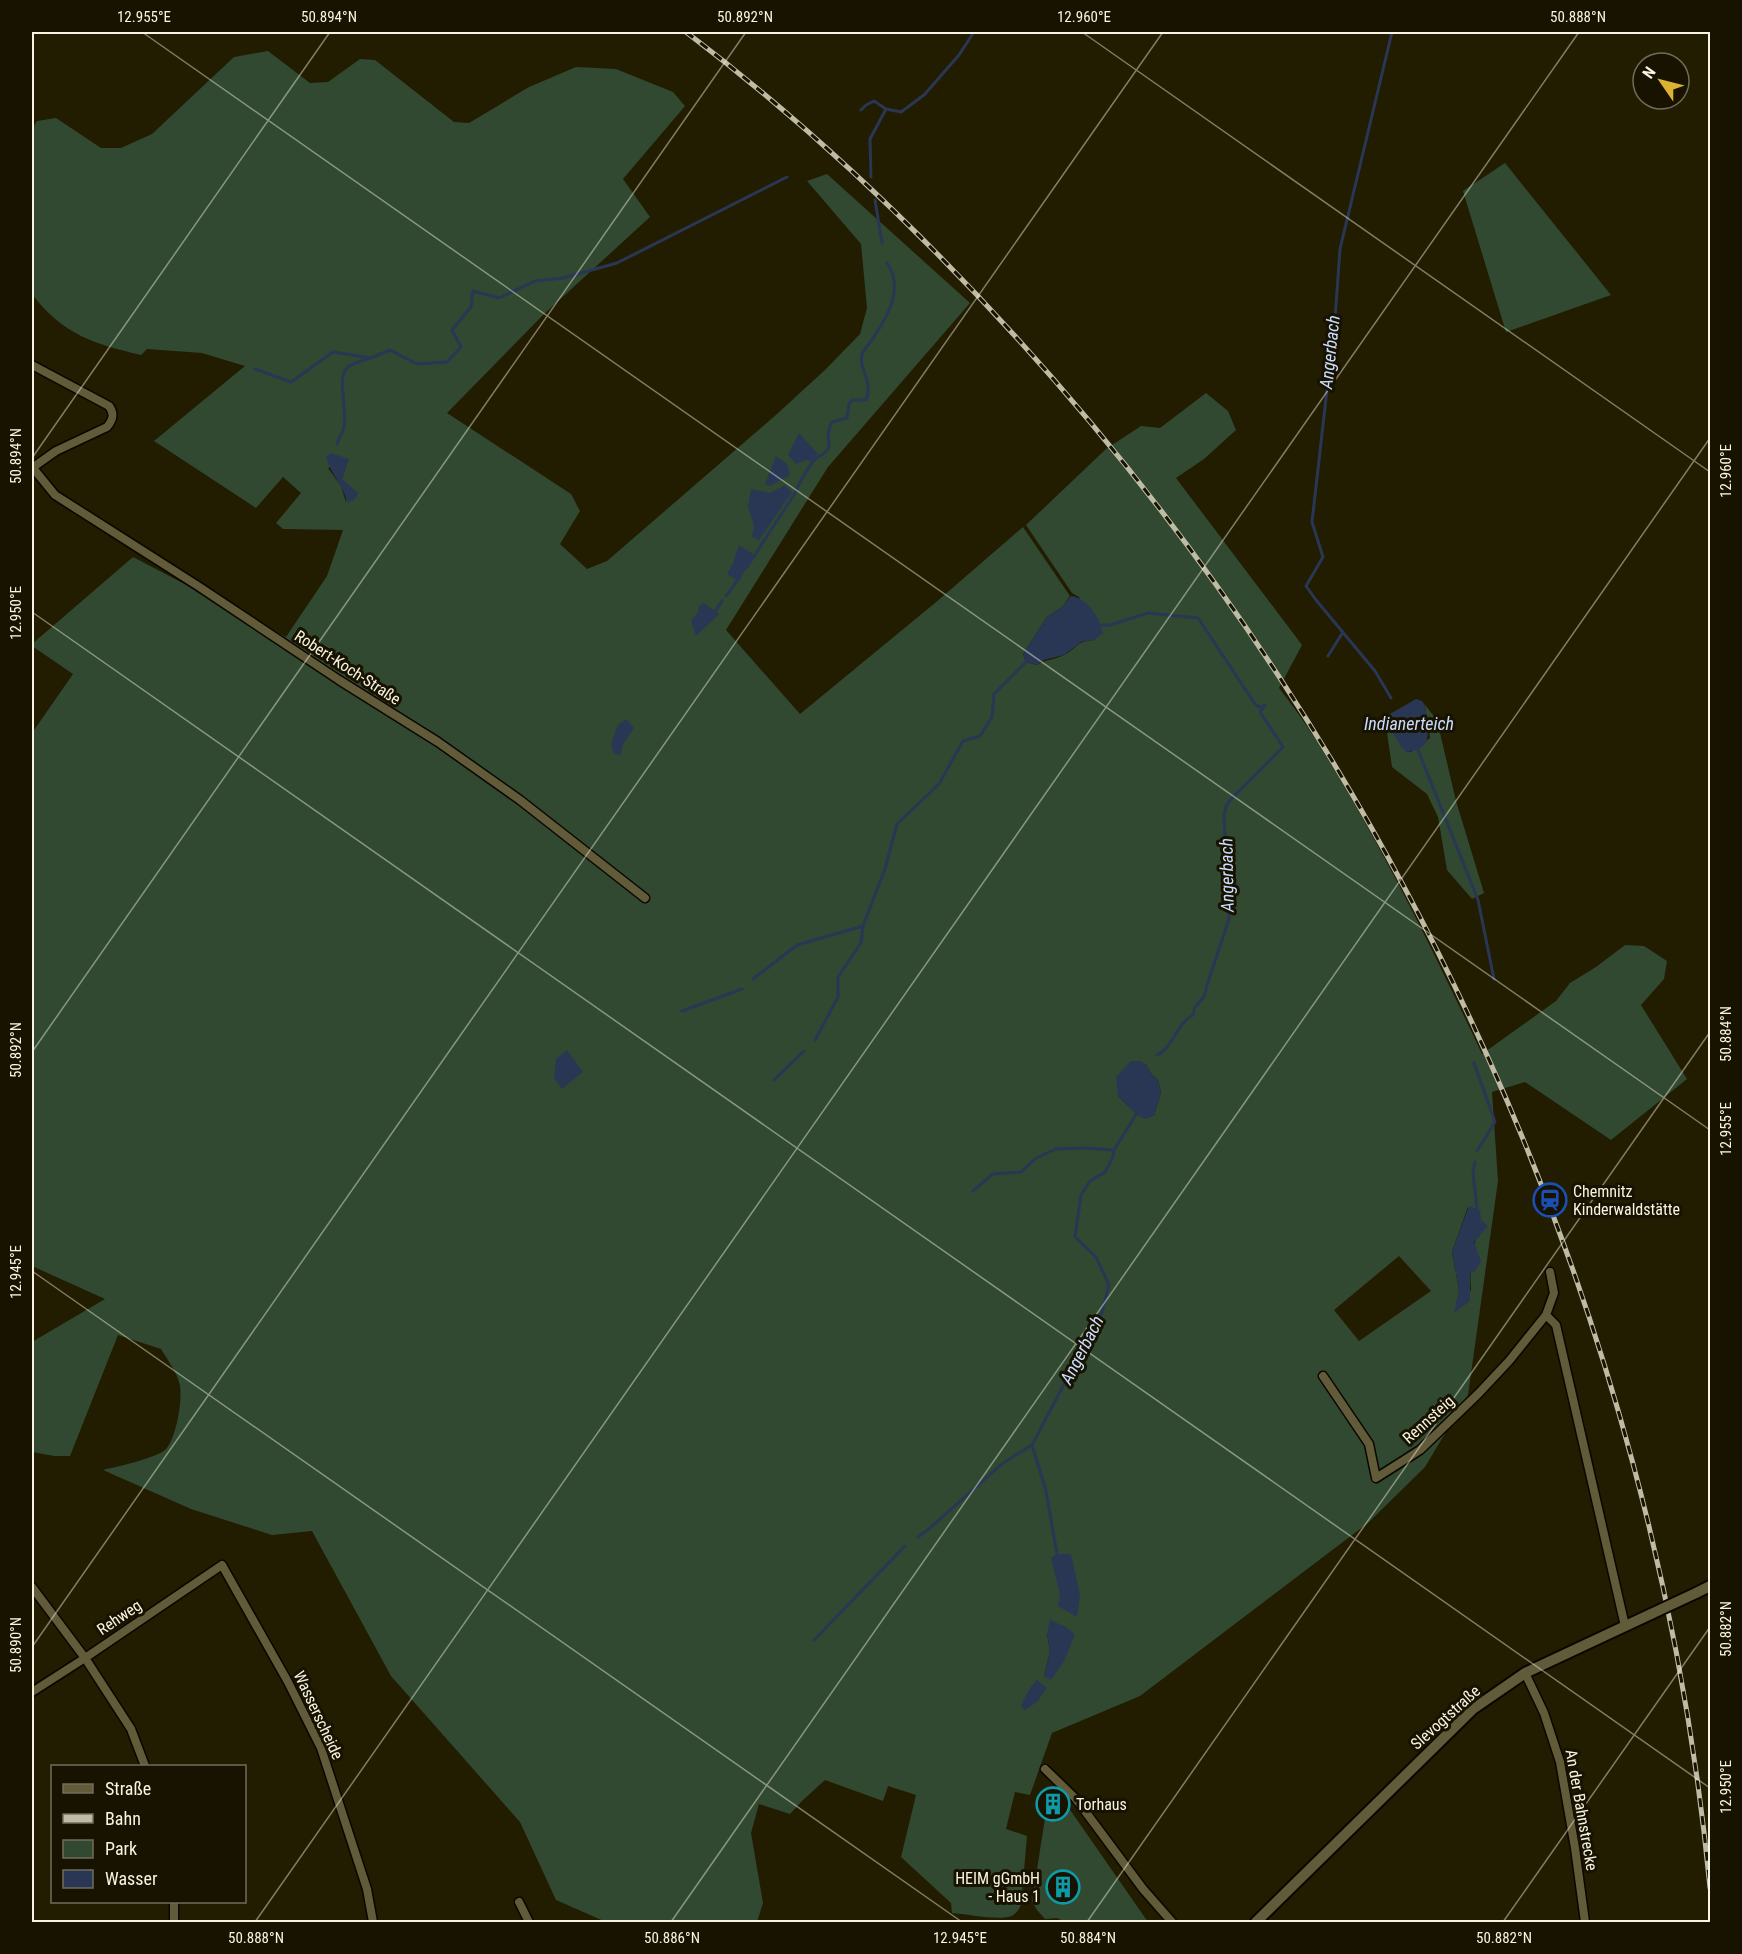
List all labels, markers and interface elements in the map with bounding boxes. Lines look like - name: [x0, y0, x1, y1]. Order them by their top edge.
- text: 12.955°E: [117, 8, 171, 26]
- text: 50.894°N: [301, 8, 357, 26]
- text: 50.892°N: [717, 8, 773, 26]
- text: 12.960°E: [1057, 8, 1111, 26]
- text: 50.888°N: [1550, 8, 1606, 26]
- north arrow: [1631, 51, 1691, 111]
- text: N: [1639, 63, 1660, 82]
- water label: Angerbach: [1315, 314, 1344, 391]
- text: 50.894°N: [7, 428, 25, 484]
- text: 12.960°E: [1717, 444, 1735, 498]
- text: 12.950°E: [7, 586, 25, 640]
- street label: Robert-Koch-Straße: [291, 626, 404, 709]
- water label: Indianerteich: [1364, 713, 1454, 734]
- water label: Angerbach: [1215, 838, 1238, 913]
- text: 50.884°N: [1717, 1006, 1735, 1062]
- text: 50.892°N: [7, 1022, 25, 1078]
- text: 12.955°E: [1717, 1102, 1735, 1156]
- station icon: Chemnitz Kinderwaldstätte: [1532, 1182, 1568, 1218]
- place label: Chemnitz Kinderwaldstätte: [1573, 1182, 1680, 1219]
- text: 12.945°E: [7, 1245, 25, 1299]
- water label: Angerbach: [1055, 1312, 1108, 1388]
- street label: Rennsteig: [1399, 1391, 1458, 1447]
- street label: Rehweg: [93, 1596, 145, 1639]
- text: 50.882°N: [1717, 1601, 1735, 1657]
- text: 50.890°N: [7, 1617, 25, 1673]
- street label: Wasserscheide: [290, 1668, 347, 1763]
- street label: Slevogtstraße: [1407, 1681, 1484, 1753]
- street label: An der Bahnstrecke: [1561, 1748, 1602, 1872]
- text: 12.950°E: [1717, 1760, 1735, 1814]
- legend: [51, 1765, 246, 1903]
- text: Straße: [105, 1778, 151, 1799]
- building icon: Torhaus: [1035, 1786, 1071, 1822]
- place label: Torhaus: [1076, 1795, 1127, 1814]
- text: Bahn: [105, 1808, 141, 1829]
- text: Park: [105, 1838, 137, 1859]
- text: Wasser: [105, 1868, 158, 1889]
- place label: HEIM gGmbH - Haus 1: [955, 1869, 1040, 1906]
- building icon: HEIM gGmbH - Haus 1: [1045, 1869, 1081, 1905]
- text: 50.888°N: [228, 1929, 284, 1947]
- text: 50.886°N: [644, 1929, 700, 1947]
- text: 12.945°E: [933, 1929, 987, 1947]
- text: 50.884°N: [1060, 1929, 1116, 1947]
- text: 50.882°N: [1476, 1929, 1532, 1947]

